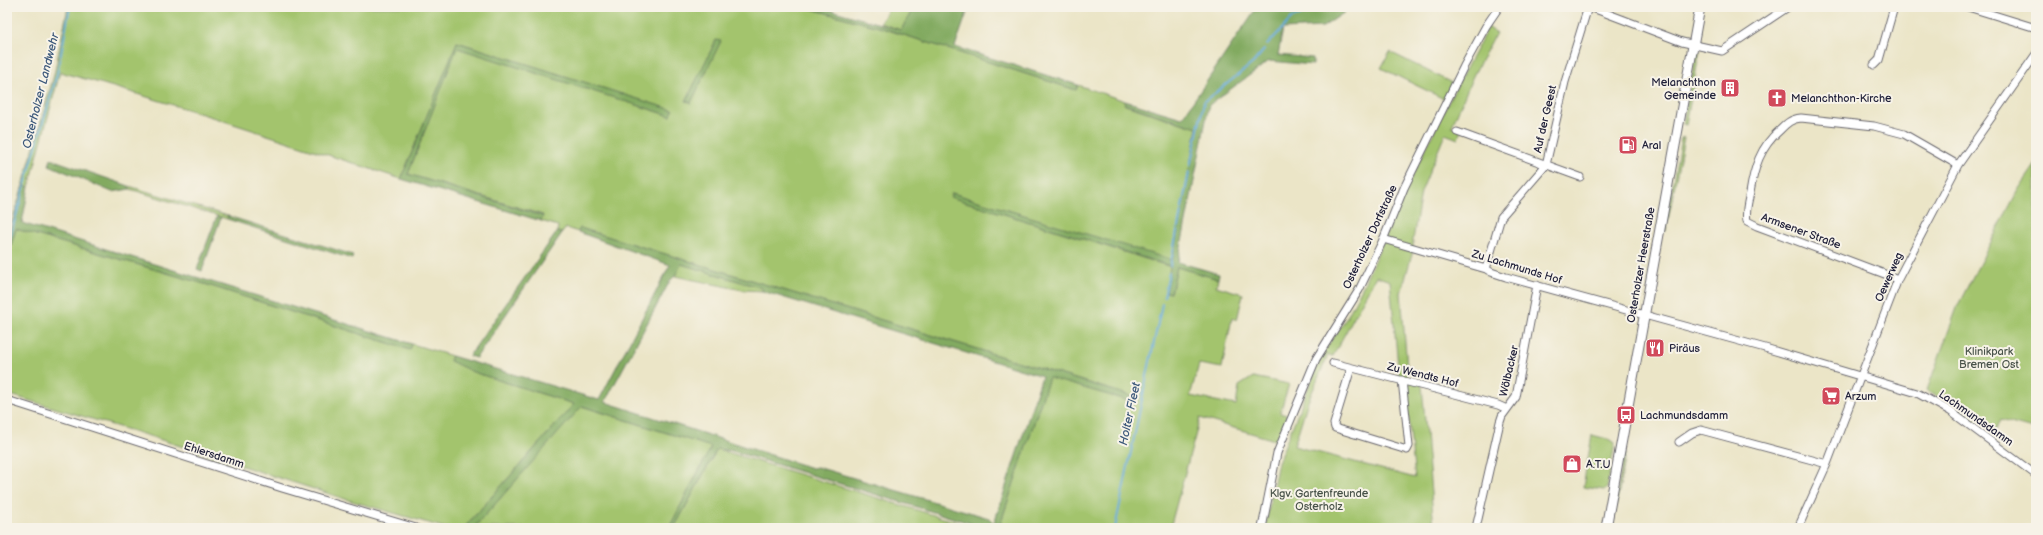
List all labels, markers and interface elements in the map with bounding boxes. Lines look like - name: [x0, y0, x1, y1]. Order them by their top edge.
- water label: Osterholzer Landwehr: [19, 30, 63, 150]
- place label: Melanchthon Gemeinde: [1651, 76, 1716, 102]
- building icon: Melanchthon Gemeinde: [1719, 77, 1741, 99]
- street label: Auf der Geest: [1531, 83, 1559, 154]
- church icon: Melanchthon-Kirche: [1766, 87, 1788, 109]
- place label: Melanchthon-Kirche: [1791, 92, 1892, 105]
- fuel station icon: Aral: [1617, 134, 1639, 156]
- place label: Aral: [1642, 139, 1661, 152]
- street label: Osterholzer Dorfstraße: [1340, 182, 1400, 291]
- street label: Osterholzer Heerstraße: [1624, 206, 1658, 324]
- street label: Armsener Straße: [1759, 211, 1843, 252]
- street label: Zu Lachmunds Hof: [1469, 247, 1564, 287]
- street label: Oewerweg: [1872, 250, 1906, 304]
- restaurant icon: Piräus: [1644, 337, 1666, 359]
- place label: Piräus: [1669, 342, 1701, 355]
- street label: Wölbacker: [1497, 343, 1521, 398]
- park label: Klinikpark Bremen Ost: [1959, 345, 2020, 371]
- street label: Zu Wendts Hof: [1385, 360, 1461, 390]
- water label: Holter Fleet: [1116, 381, 1144, 447]
- supermarket icon: Arzum: [1820, 385, 1842, 407]
- street label: Lachmundsdamm: [1936, 387, 2016, 449]
- place label: Arzum: [1845, 390, 1876, 403]
- bus stop icon: Lachmundsdamm: [1615, 404, 1637, 426]
- place label: Lachmundsdamm: [1640, 409, 1728, 422]
- street label: Ehlersdamm: [182, 439, 246, 471]
- shop icon: A.T.U: [1561, 453, 1583, 475]
- place label: A.T.U: [1586, 458, 1610, 471]
- park label: Klgv. Gartenfreunde Osterholz: [1270, 487, 1369, 513]

